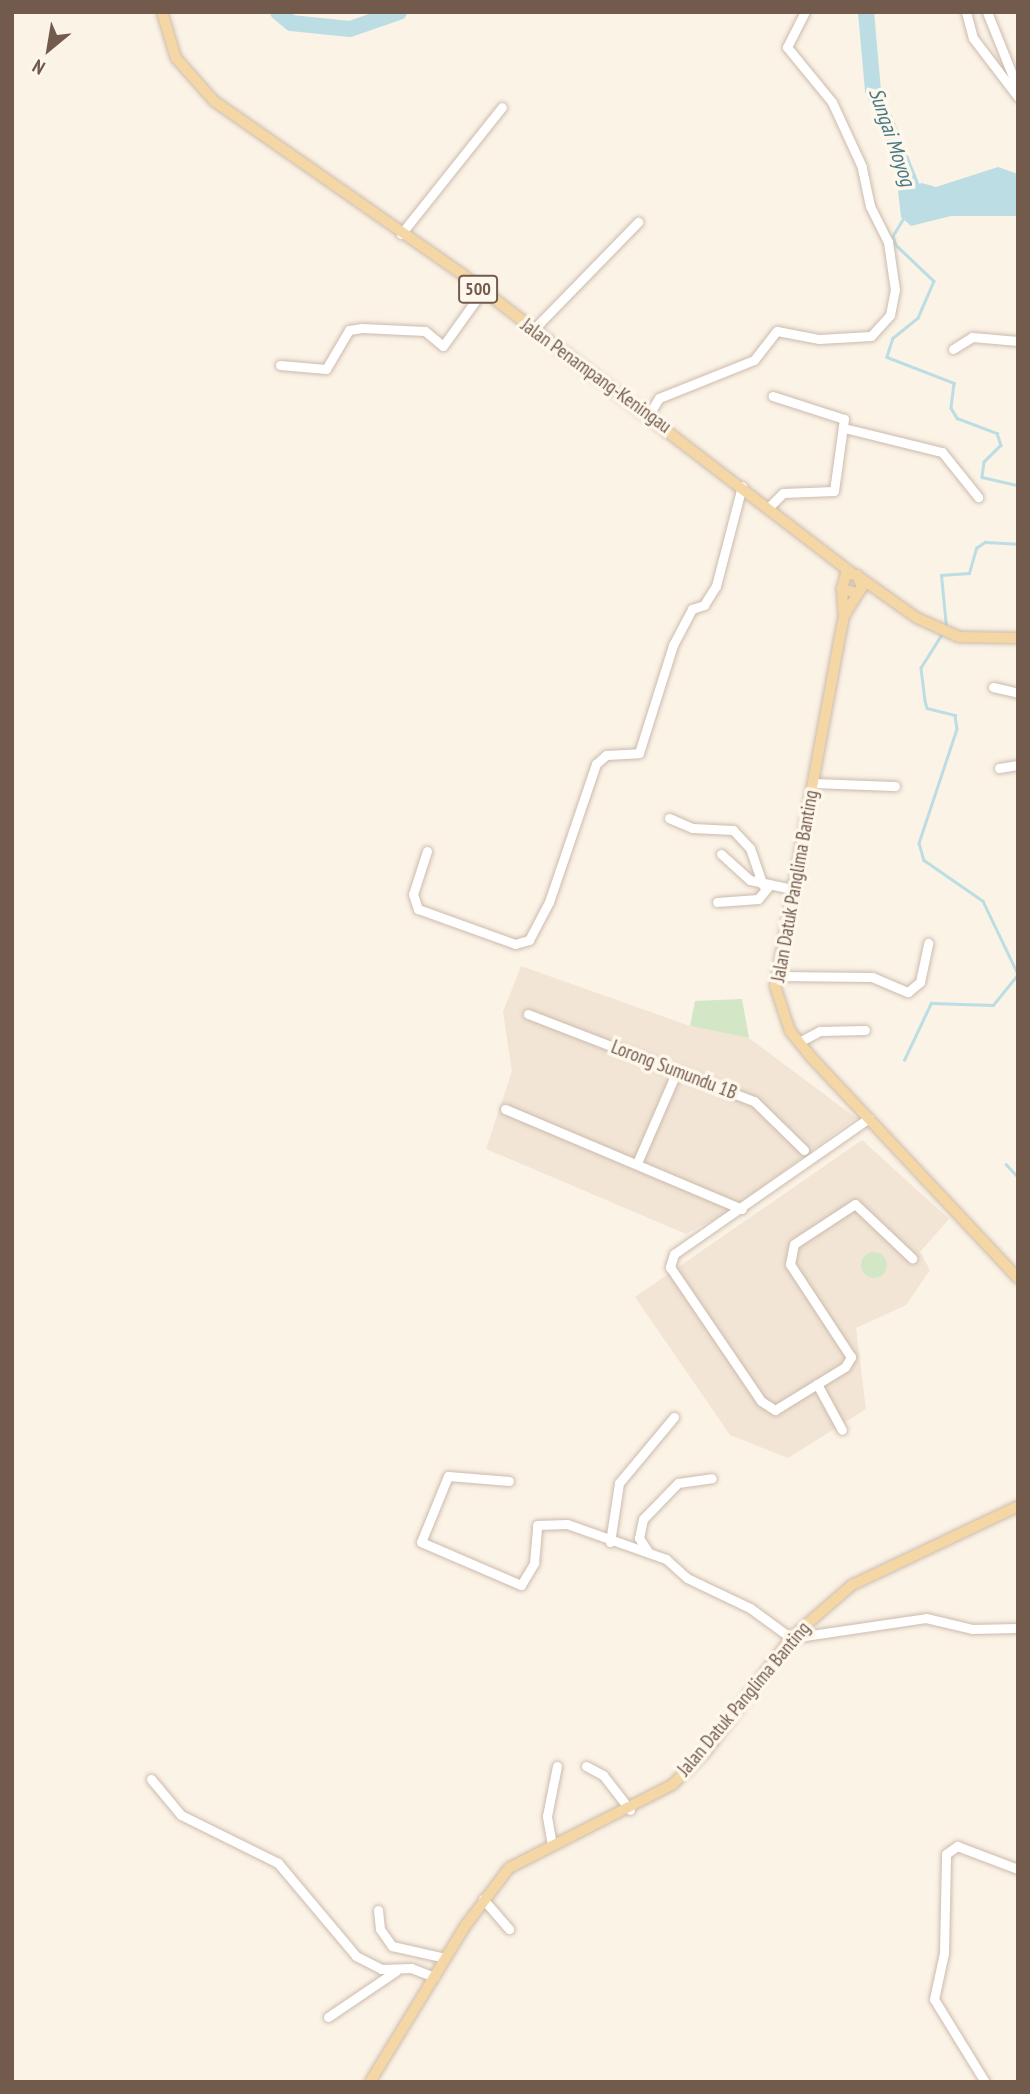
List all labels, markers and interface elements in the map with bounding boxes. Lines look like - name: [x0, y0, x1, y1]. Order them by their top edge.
- north arrow: [14, 14, 84, 84]
- text: N: [28, 54, 49, 80]
- water label: Sungai Moyog: [863, 85, 921, 189]
- road number: 500: [457, 274, 499, 304]
- street label: Jalan Penampang-Keningau: [516, 314, 676, 438]
- street label: Jalan Datuk Panglima Banting: [767, 788, 823, 984]
- street label: Lorong Sumundu 1B: [608, 1036, 740, 1104]
- street label: Jalan Datuk Panglima Banting: [673, 1617, 815, 1781]

